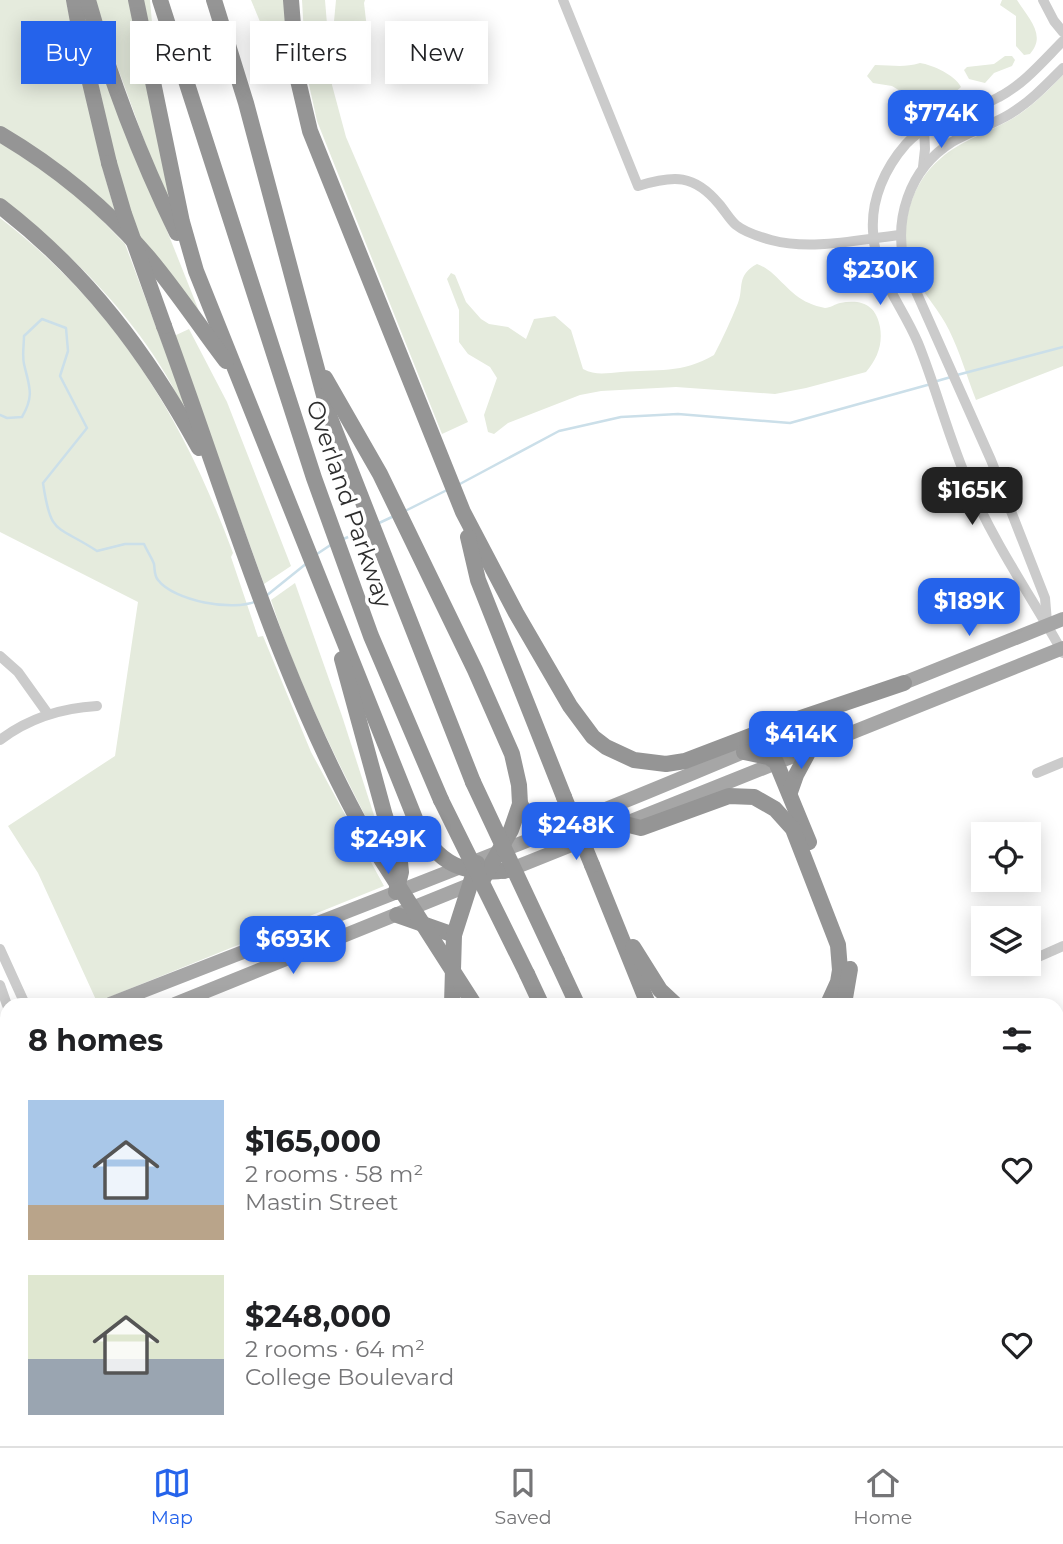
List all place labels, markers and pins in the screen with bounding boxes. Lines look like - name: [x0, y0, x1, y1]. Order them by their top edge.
- pin: $774K: [892, 90, 990, 150]
- pin: $230K: [831, 247, 929, 307]
- pin: $165K: [923, 468, 1021, 527]
- pin: $189K: [920, 578, 1018, 638]
- pin: $414K: [752, 712, 850, 771]
- pin: $248K: [527, 802, 625, 862]
- pin: $249K: [339, 816, 437, 876]
- pin: $693K: [244, 916, 342, 976]

